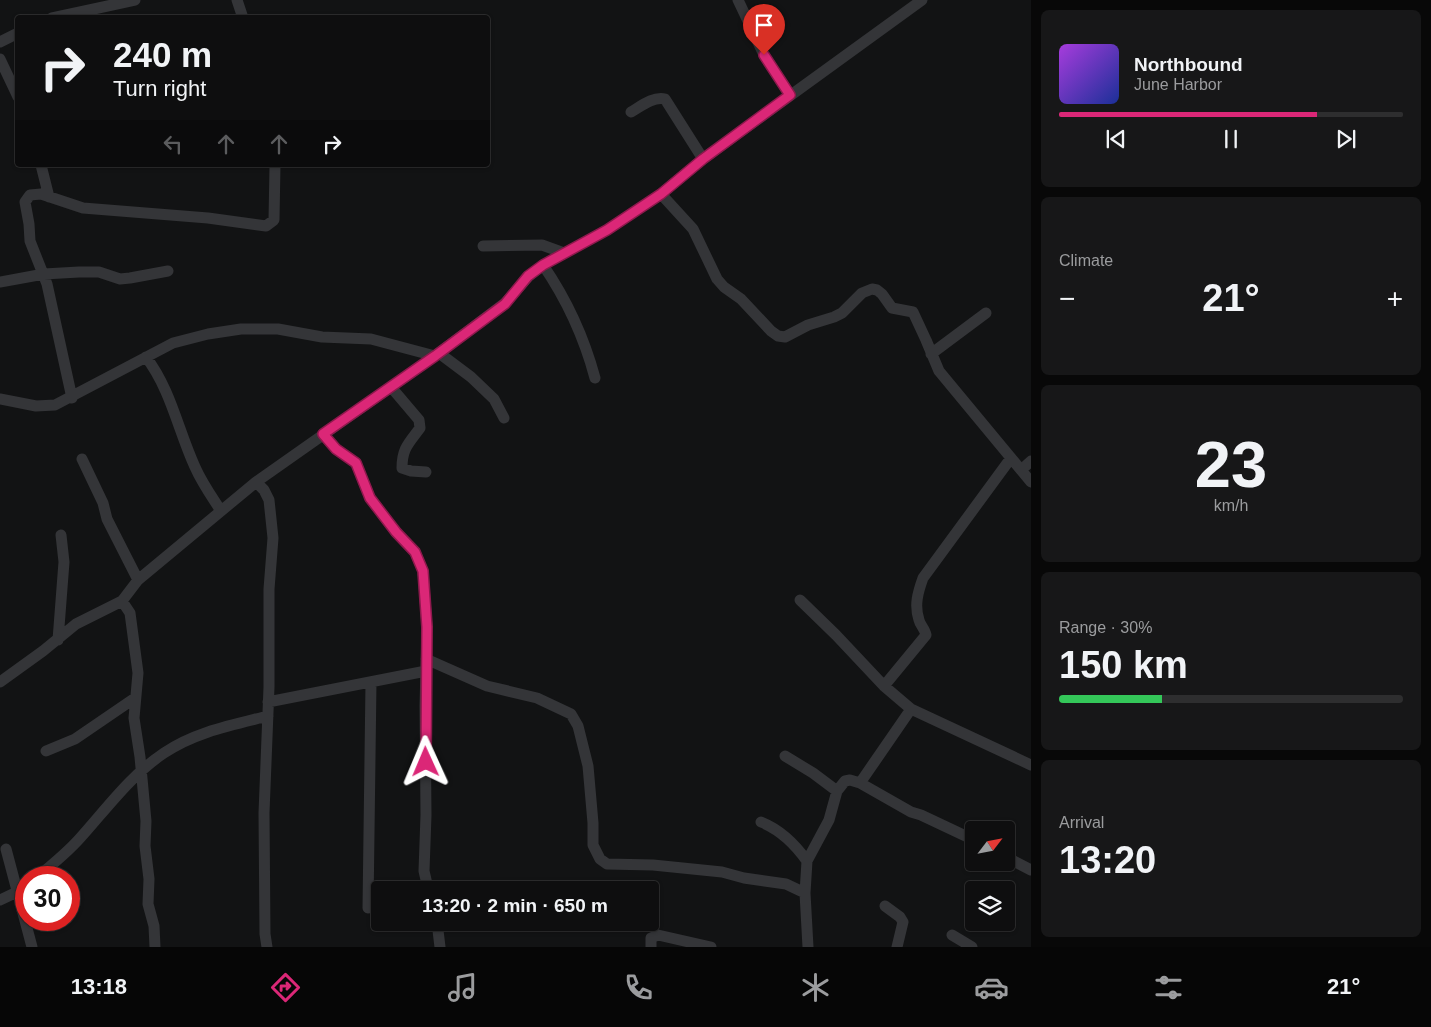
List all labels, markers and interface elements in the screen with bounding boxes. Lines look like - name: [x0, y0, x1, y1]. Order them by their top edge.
- pin: [743, 4, 785, 55]
- icon: arrive: [750, 11, 778, 39]
- icon: right: [30, 35, 95, 100]
- text: 240 m: [113, 35, 212, 74]
- text: Northbound: [1134, 54, 1243, 75]
- text: Turn right: [113, 76, 206, 101]
- text: June Harbor: [1134, 76, 1222, 93]
- icon: previous: [1102, 125, 1130, 153]
- icon: pause: [1217, 125, 1245, 153]
- icon: next: [1332, 125, 1360, 153]
- icon: left: [159, 130, 187, 158]
- icon: ahead: [212, 130, 240, 158]
- icon: ahead: [265, 130, 293, 158]
- icon: right: [318, 130, 346, 158]
- text: Climate: [1059, 252, 1113, 269]
- text: 21°: [1202, 277, 1260, 319]
- text: −: [1059, 283, 1075, 314]
- text: +: [1387, 283, 1403, 314]
- text: 23: [1195, 428, 1267, 501]
- text: km/h: [1214, 497, 1248, 514]
- text: Range · 30%: [1059, 619, 1152, 636]
- text: 150 km: [1059, 644, 1188, 686]
- position arrow: [399, 735, 451, 787]
- text: Arrival: [1059, 814, 1104, 831]
- north arrow: [965, 821, 1015, 871]
- map controls: [965, 821, 1015, 931]
- text: 13:20: [1059, 839, 1156, 881]
- speed limit sign: 30: [15, 866, 80, 931]
- button: layers: [965, 881, 1015, 931]
- text: 13:20 · 2 min · 650 m: [422, 895, 608, 916]
- icon: directions: [268, 970, 303, 1005]
- icon: music: [445, 970, 480, 1005]
- icon: phone: [621, 970, 656, 1005]
- icon: climate: [798, 970, 833, 1005]
- icon: car: [974, 970, 1009, 1005]
- icon: filters: [1151, 970, 1186, 1005]
- text: 13:18: [71, 974, 127, 999]
- text: 21°: [1327, 974, 1360, 999]

